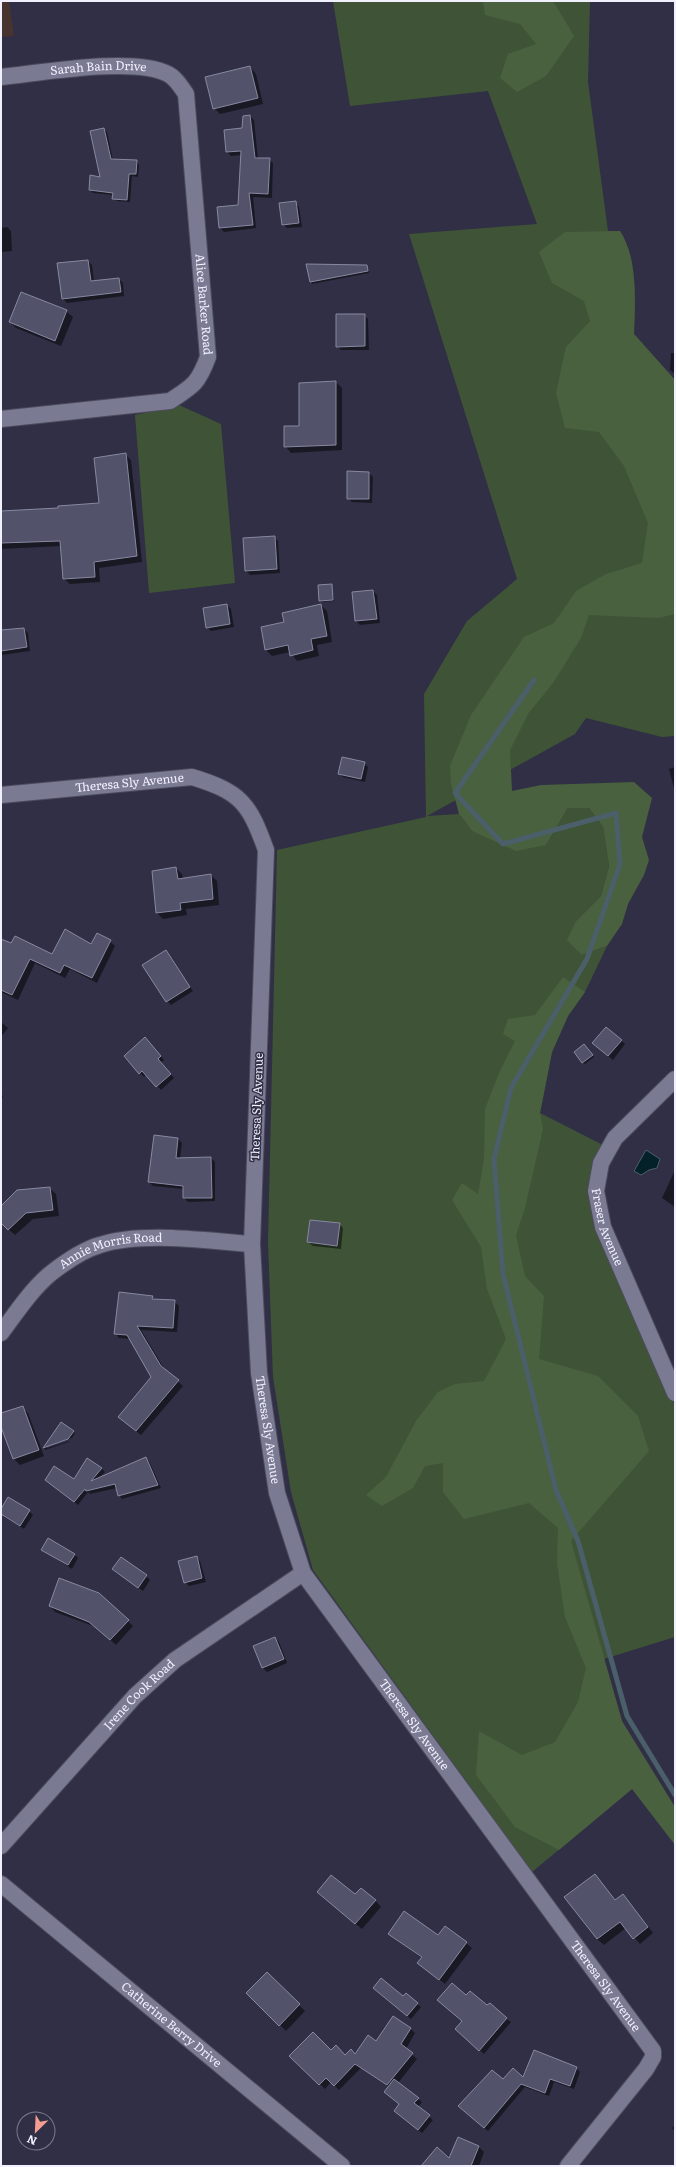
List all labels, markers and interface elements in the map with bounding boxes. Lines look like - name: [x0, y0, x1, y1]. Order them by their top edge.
- street label: Sarah Bain Drive: [49, 56, 148, 79]
- street label: Alice Barker Road: [191, 253, 218, 356]
- street label: Theresa Sly Avenue: [74, 768, 184, 796]
- street label: Theresa Sly Avenue: [245, 1052, 267, 1162]
- street label: Fraser Avenue: [588, 1186, 629, 1268]
- street label: Annie Morris Road: [55, 1228, 163, 1273]
- street label: Theresa Sly Avenue: [252, 1374, 286, 1485]
- street label: Irene Cook Road: [99, 1654, 179, 1734]
- street label: Theresa Sly Avenue: [375, 1675, 454, 1773]
- street label: Theresa Sly Avenue: [567, 1936, 646, 2035]
- street label: Catherine Berry Drive: [118, 1977, 226, 2071]
- north arrow: [16, 2111, 56, 2151]
- text: N: [24, 2132, 39, 2150]

